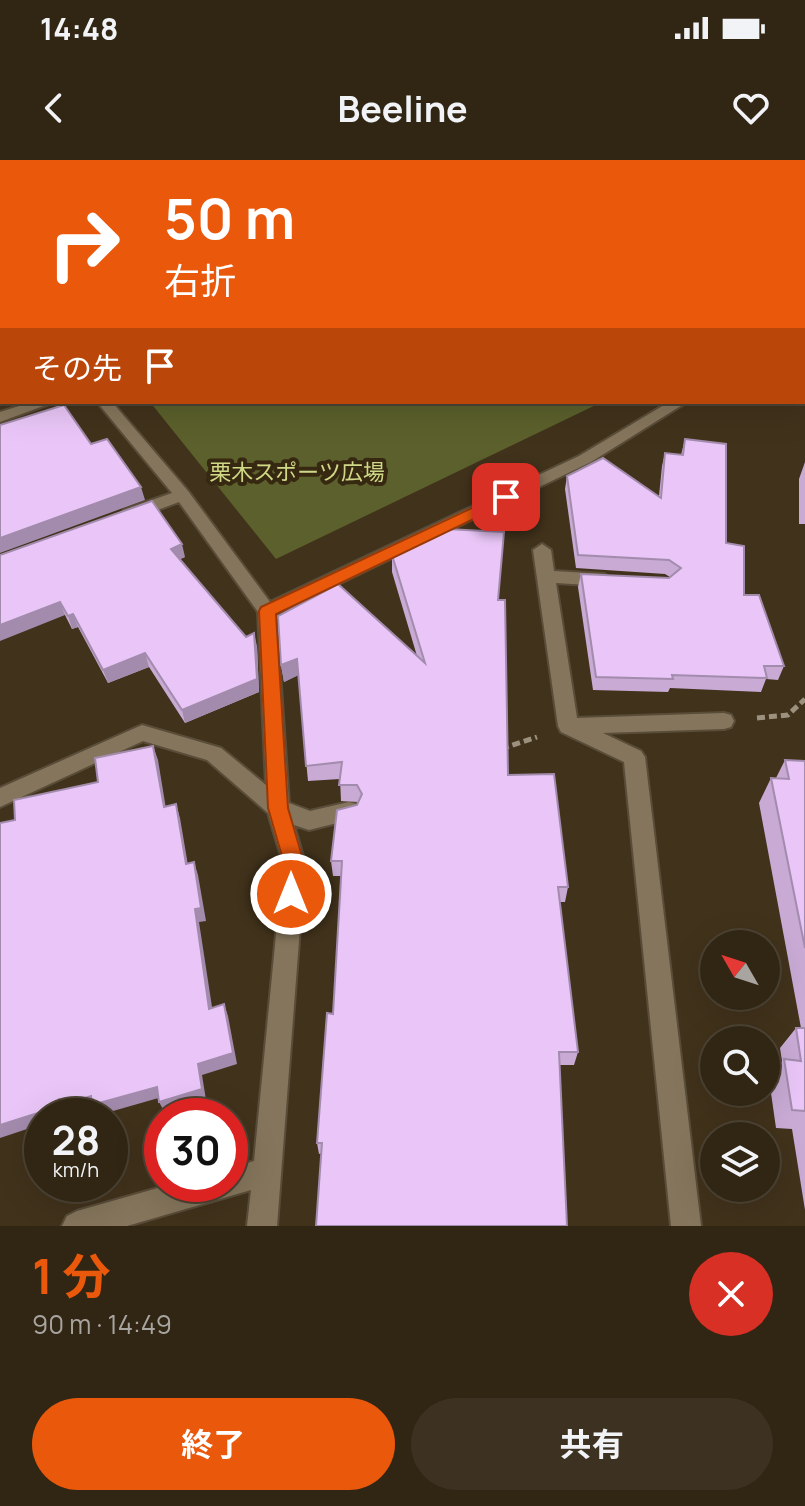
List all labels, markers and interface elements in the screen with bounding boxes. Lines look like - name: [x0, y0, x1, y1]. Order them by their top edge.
- text: 14:48: [40, 8, 118, 49]
- text: Beeline: [337, 84, 468, 133]
- icon: back: [32, 86, 76, 130]
- icon: heart: [729, 86, 773, 130]
- text: 50 m: [164, 179, 295, 256]
- icon: right: [32, 192, 136, 296]
- text: 右折: [164, 256, 236, 305]
- icon: arrive: [138, 344, 182, 388]
- text: その先: [32, 347, 122, 388]
- park label: 栗木スポーツ広場: [209, 457, 385, 487]
- pin: [472, 463, 540, 531]
- icon: arrive: [484, 475, 528, 519]
- position arrow: [249, 852, 333, 936]
- north arrow: [700, 930, 780, 1010]
- map controls: [700, 930, 780, 1202]
- button: search: [700, 1026, 780, 1106]
- speed limit sign: 30: [144, 1098, 248, 1202]
- text: 28: [52, 1112, 100, 1167]
- button: layers: [700, 1122, 780, 1202]
- text: km/h: [53, 1156, 99, 1183]
- text: 1 分: [32, 1243, 111, 1308]
- button: close: [689, 1252, 773, 1336]
- text: 90 m · 14:49: [32, 1306, 172, 1342]
- button: 終了: [32, 1398, 395, 1490]
- button: 共有: [411, 1398, 773, 1490]

